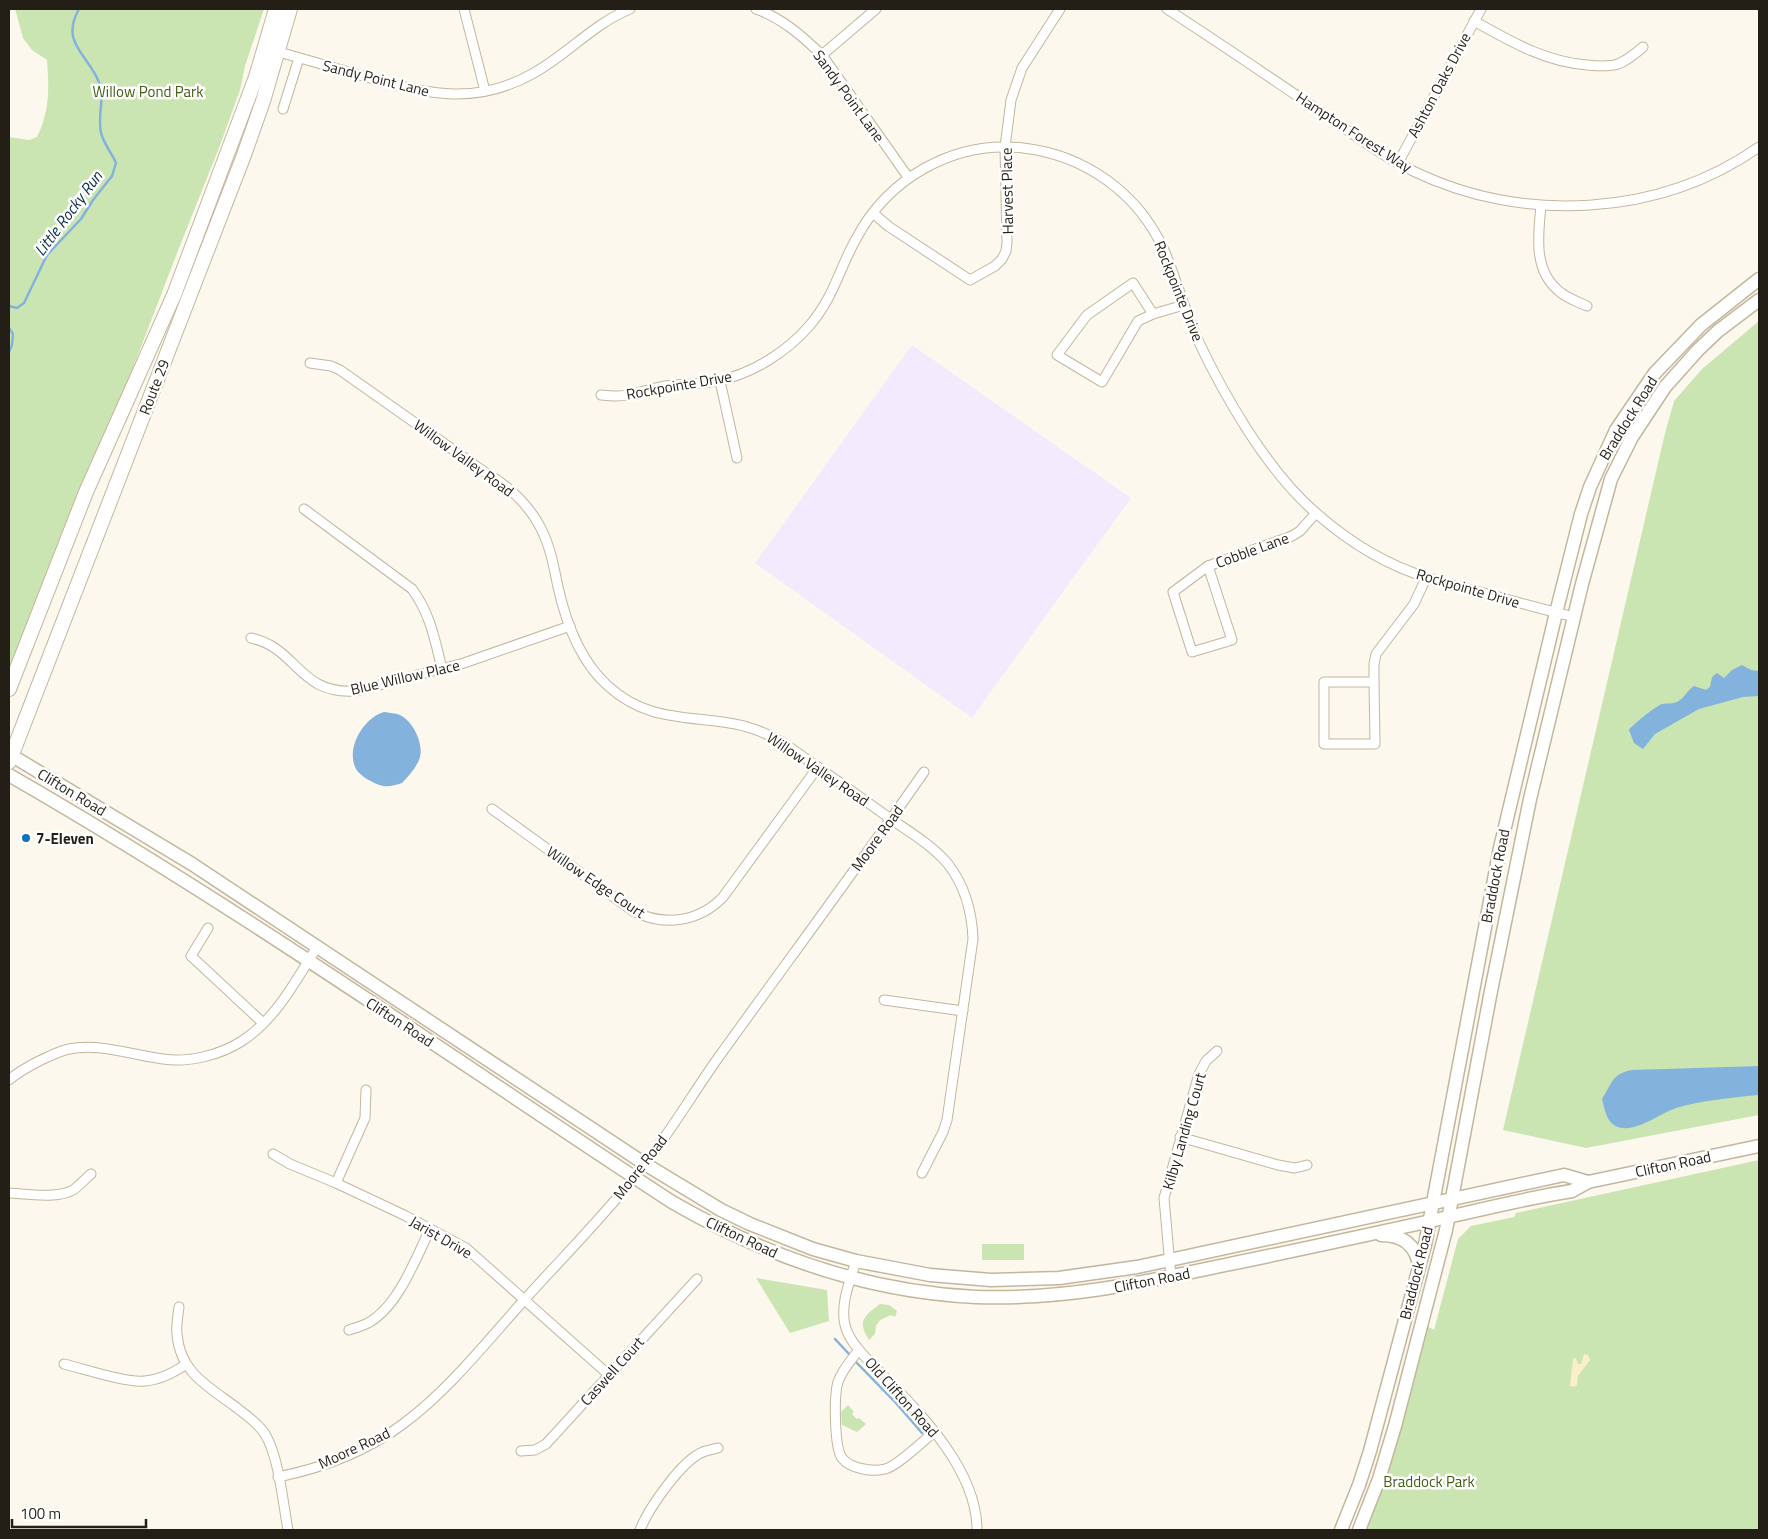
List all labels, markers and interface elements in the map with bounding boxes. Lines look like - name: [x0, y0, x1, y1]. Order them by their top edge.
- street label: Ashton Oaks Drive: [1402, 28, 1476, 142]
- street label: Sandy Point Lane: [808, 45, 890, 147]
- street label: Sandy Point Lane: [320, 54, 432, 102]
- park label: Willow Pond Park: [93, 80, 203, 103]
- street label: Hampton Forest Way: [1292, 86, 1416, 178]
- street label: Harvest Place: [995, 147, 1019, 235]
- water label: Little Rocky Run: [28, 165, 109, 261]
- street label: Rockpointe Drive: [1148, 237, 1210, 345]
- street label: Route 29: [133, 356, 175, 418]
- street label: Rockpointe Drive: [624, 364, 734, 406]
- street label: Braddock Road: [1593, 372, 1663, 464]
- street label: Willow Valley Road: [409, 414, 519, 502]
- street label: Cobble Lane: [1212, 526, 1292, 574]
- street label: Rockpointe Drive: [1413, 562, 1523, 614]
- street label: Blue Willow Place: [348, 653, 462, 701]
- street label: Willow Valley Road: [762, 726, 874, 812]
- street label: Clifton Road: [33, 762, 111, 822]
- street label: Moore Road: [845, 800, 909, 876]
- place label: 7-Eleven: [36, 827, 94, 850]
- street label: Braddock Road: [1475, 827, 1515, 925]
- marker: 7-Eleven: [20, 832, 32, 844]
- street label: Willow Edge Court: [542, 840, 651, 924]
- street label: Clifton Road: [361, 991, 439, 1053]
- street label: Kilby Landing Court: [1156, 1069, 1212, 1192]
- street label: Moore Road: [607, 1130, 673, 1204]
- street label: Clifton Road: [1633, 1145, 1713, 1183]
- street label: Jarist Drive: [406, 1210, 476, 1264]
- street label: Clifton Road: [702, 1210, 782, 1264]
- street label: Braddock Road: [1393, 1224, 1439, 1322]
- street label: Clifton Road: [1112, 1261, 1192, 1299]
- street label: Caswell Court: [575, 1331, 650, 1411]
- street label: Old Clifton Road: [859, 1352, 945, 1442]
- street label: Moore Road: [314, 1421, 394, 1475]
- park label: Braddock Park: [1383, 1470, 1475, 1493]
- scale bar: [12, 1496, 146, 1528]
- text: 100 m: [20, 1502, 61, 1525]

